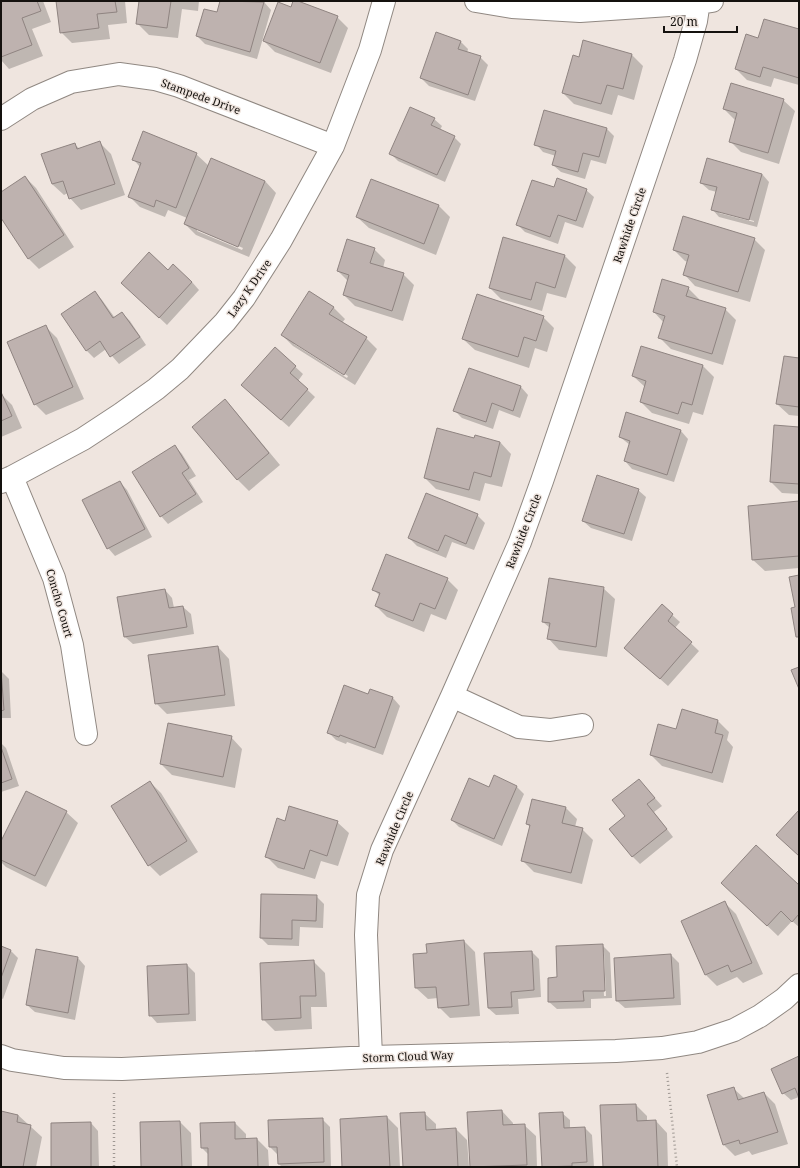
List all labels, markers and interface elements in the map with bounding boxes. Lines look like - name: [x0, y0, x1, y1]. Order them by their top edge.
- scale bar: [664, 8, 737, 34]
- text: 20 m: [670, 13, 698, 30]
- street label: Stampede Drive: [159, 75, 243, 117]
- street label: Rawhide Circle: [609, 185, 649, 265]
- street label: Lazy K Drive: [224, 256, 274, 320]
- street label: Rawhide Circle: [502, 491, 544, 571]
- street label: Concho Court: [43, 567, 77, 639]
- street label: Rawhide Circle: [372, 789, 416, 867]
- street label: Storm Cloud Way: [362, 1047, 454, 1065]

